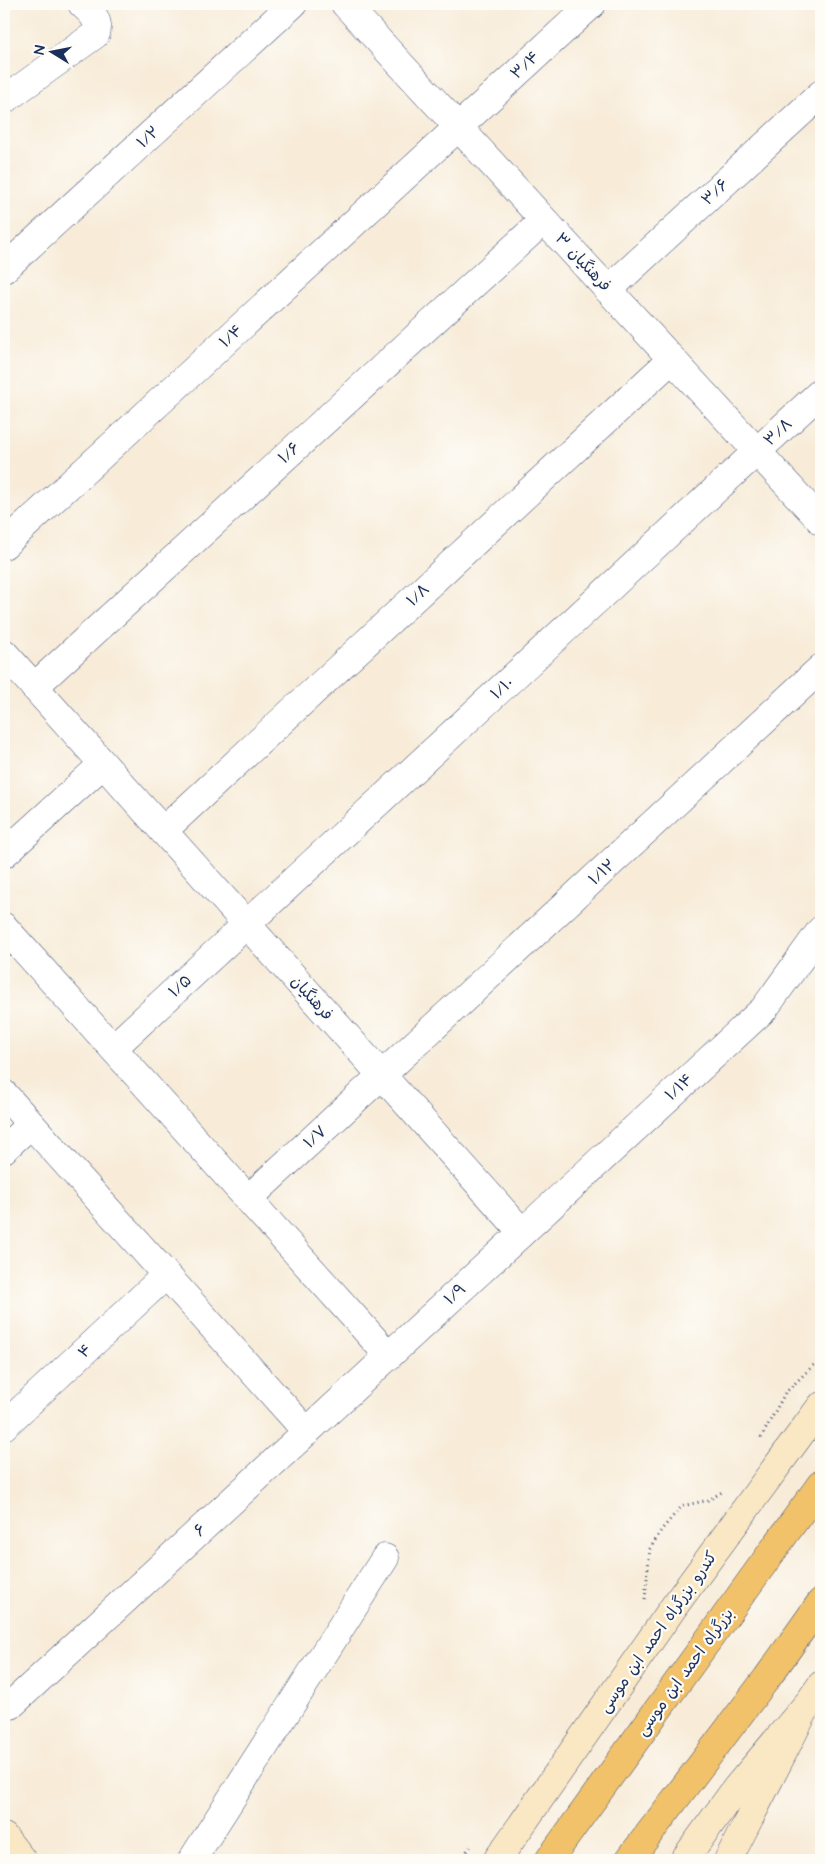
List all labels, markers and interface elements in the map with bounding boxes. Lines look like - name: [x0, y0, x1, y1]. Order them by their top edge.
- north arrow: [28, 28, 78, 78]
- text: N: [30, 44, 51, 56]
- street label: ۳/۴: [506, 46, 544, 84]
- street label: ۱/۲: [132, 121, 164, 153]
- street label: ۳/۶: [696, 174, 734, 210]
- street label: فرهنگیان ۳: [550, 228, 616, 296]
- street label: ۱/۴: [214, 319, 248, 353]
- street label: ۳/۸: [759, 413, 797, 451]
- street label: ۱/۶: [273, 437, 305, 469]
- street label: ۱/۸: [402, 579, 434, 611]
- street label: ۱/۱۰: [486, 672, 518, 704]
- street label: ۱/۱۲: [584, 854, 620, 890]
- street label: ۱/۵: [164, 970, 196, 1002]
- street label: فرهنگیان: [286, 971, 338, 1025]
- street label: ۱/۱۴: [660, 1068, 698, 1106]
- street label: ۱/۷: [299, 1121, 331, 1153]
- street label: ۱/۹: [439, 1278, 471, 1310]
- street label: ۴: [73, 1339, 97, 1363]
- street label: ۶: [189, 1519, 211, 1541]
- street label: کندرو بزرگراه احمد ابن موسی: [595, 1548, 721, 1716]
- street label: بزرگراه احمد ابن موسی: [632, 1604, 738, 1740]

